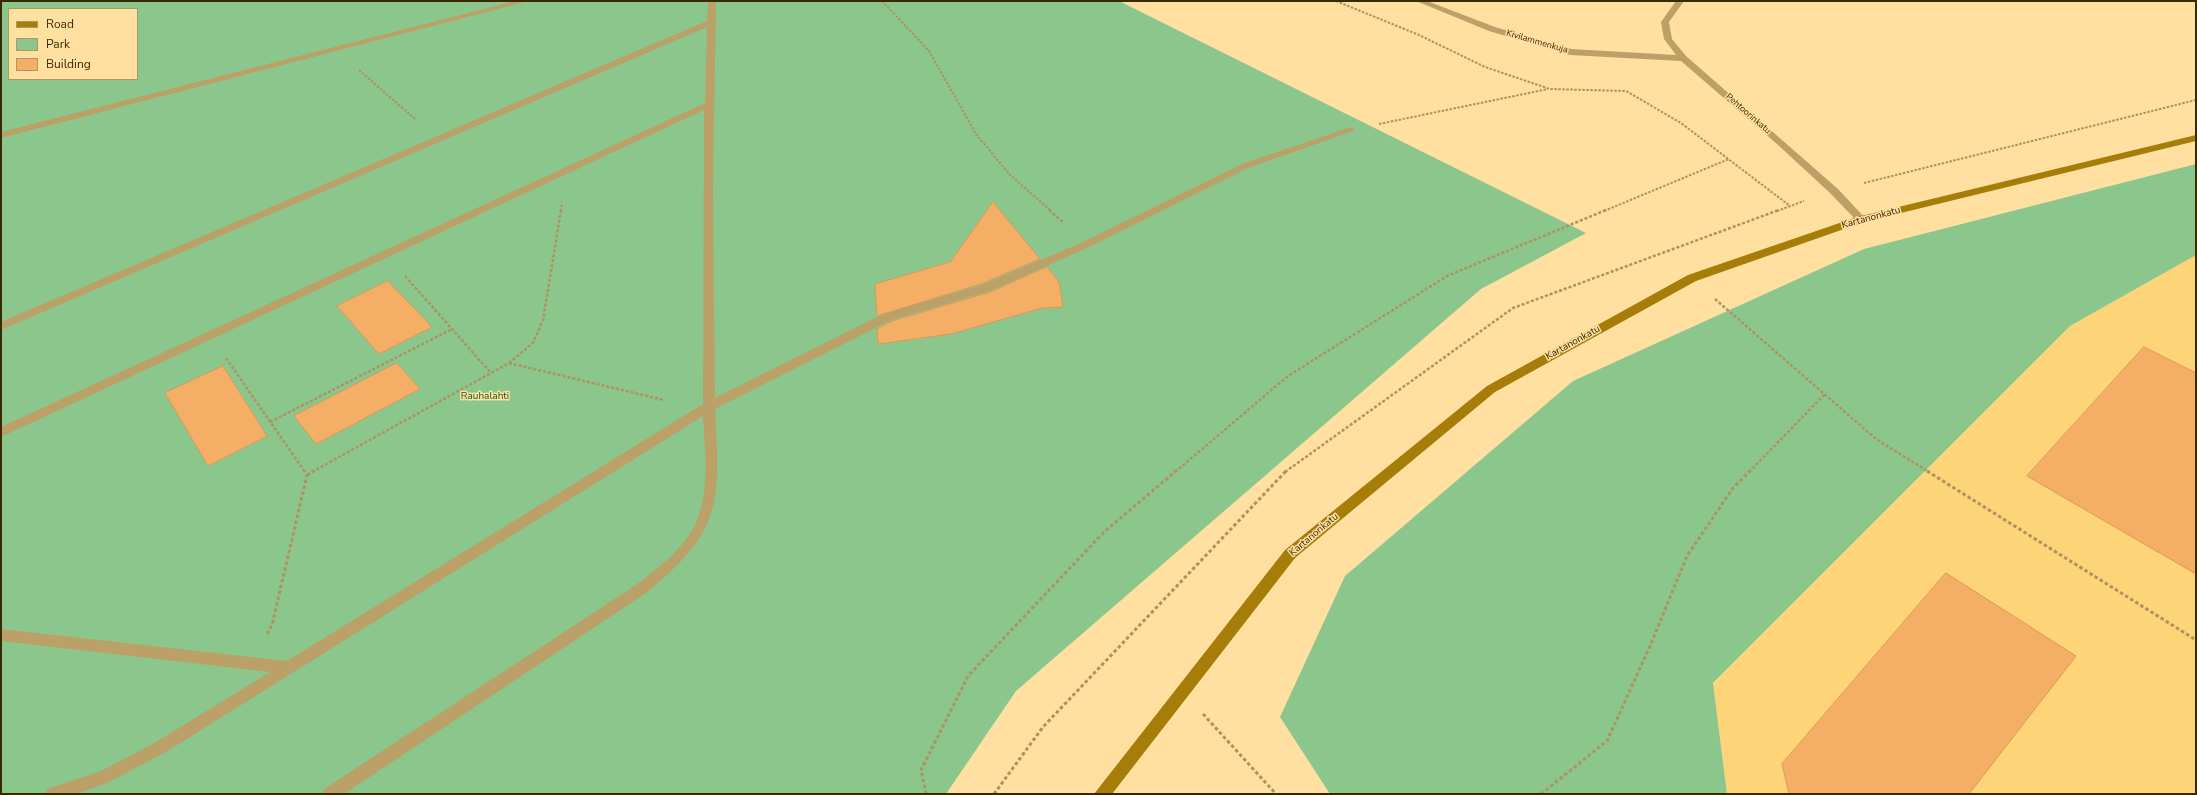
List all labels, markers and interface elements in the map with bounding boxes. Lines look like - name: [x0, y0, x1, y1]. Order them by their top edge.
- legend: [8, 8, 138, 80]
- text: Road: [46, 16, 74, 32]
- street label: Kivilammenkuja: [1505, 28, 1569, 56]
- text: Park: [46, 36, 70, 52]
- text: Building: [46, 56, 91, 72]
- street label: Pehtoorinkatu: [1723, 91, 1773, 137]
- street label: Kartanonkatu: [1840, 204, 1902, 232]
- street label: Kartanonkatu: [1544, 323, 1602, 363]
- park label: Rauhalahti: [461, 391, 509, 403]
- street label: Kartanonkatu: [1287, 511, 1341, 559]

